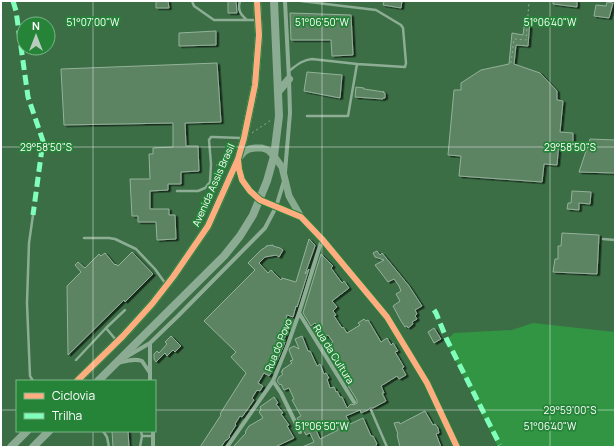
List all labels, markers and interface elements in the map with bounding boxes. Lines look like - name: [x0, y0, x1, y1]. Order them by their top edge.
- text: 51°07'00"W: [67, 15, 120, 29]
- text: 51°06'50"W: [295, 15, 350, 29]
- text: 51°06'40"W: [524, 15, 577, 29]
- north arrow: [16, 16, 56, 56]
- text: N: [32, 18, 40, 33]
- text: 29°58'50"S: [20, 140, 72, 154]
- text: 29°58'50"S: [544, 140, 596, 154]
- street label: Avenida Assis Brasil: [188, 141, 238, 229]
- street label: Rua do Povo: [261, 316, 295, 374]
- street label: Rua da Cultura: [310, 322, 358, 386]
- legend: [16, 380, 156, 432]
- text: Ciclovia: [52, 387, 95, 404]
- text: 29°59'00"S: [544, 403, 596, 417]
- text: Trilha: [52, 407, 82, 424]
- text: 51°06'50"W: [295, 419, 350, 433]
- text: 51°06'40"W: [524, 419, 577, 433]

